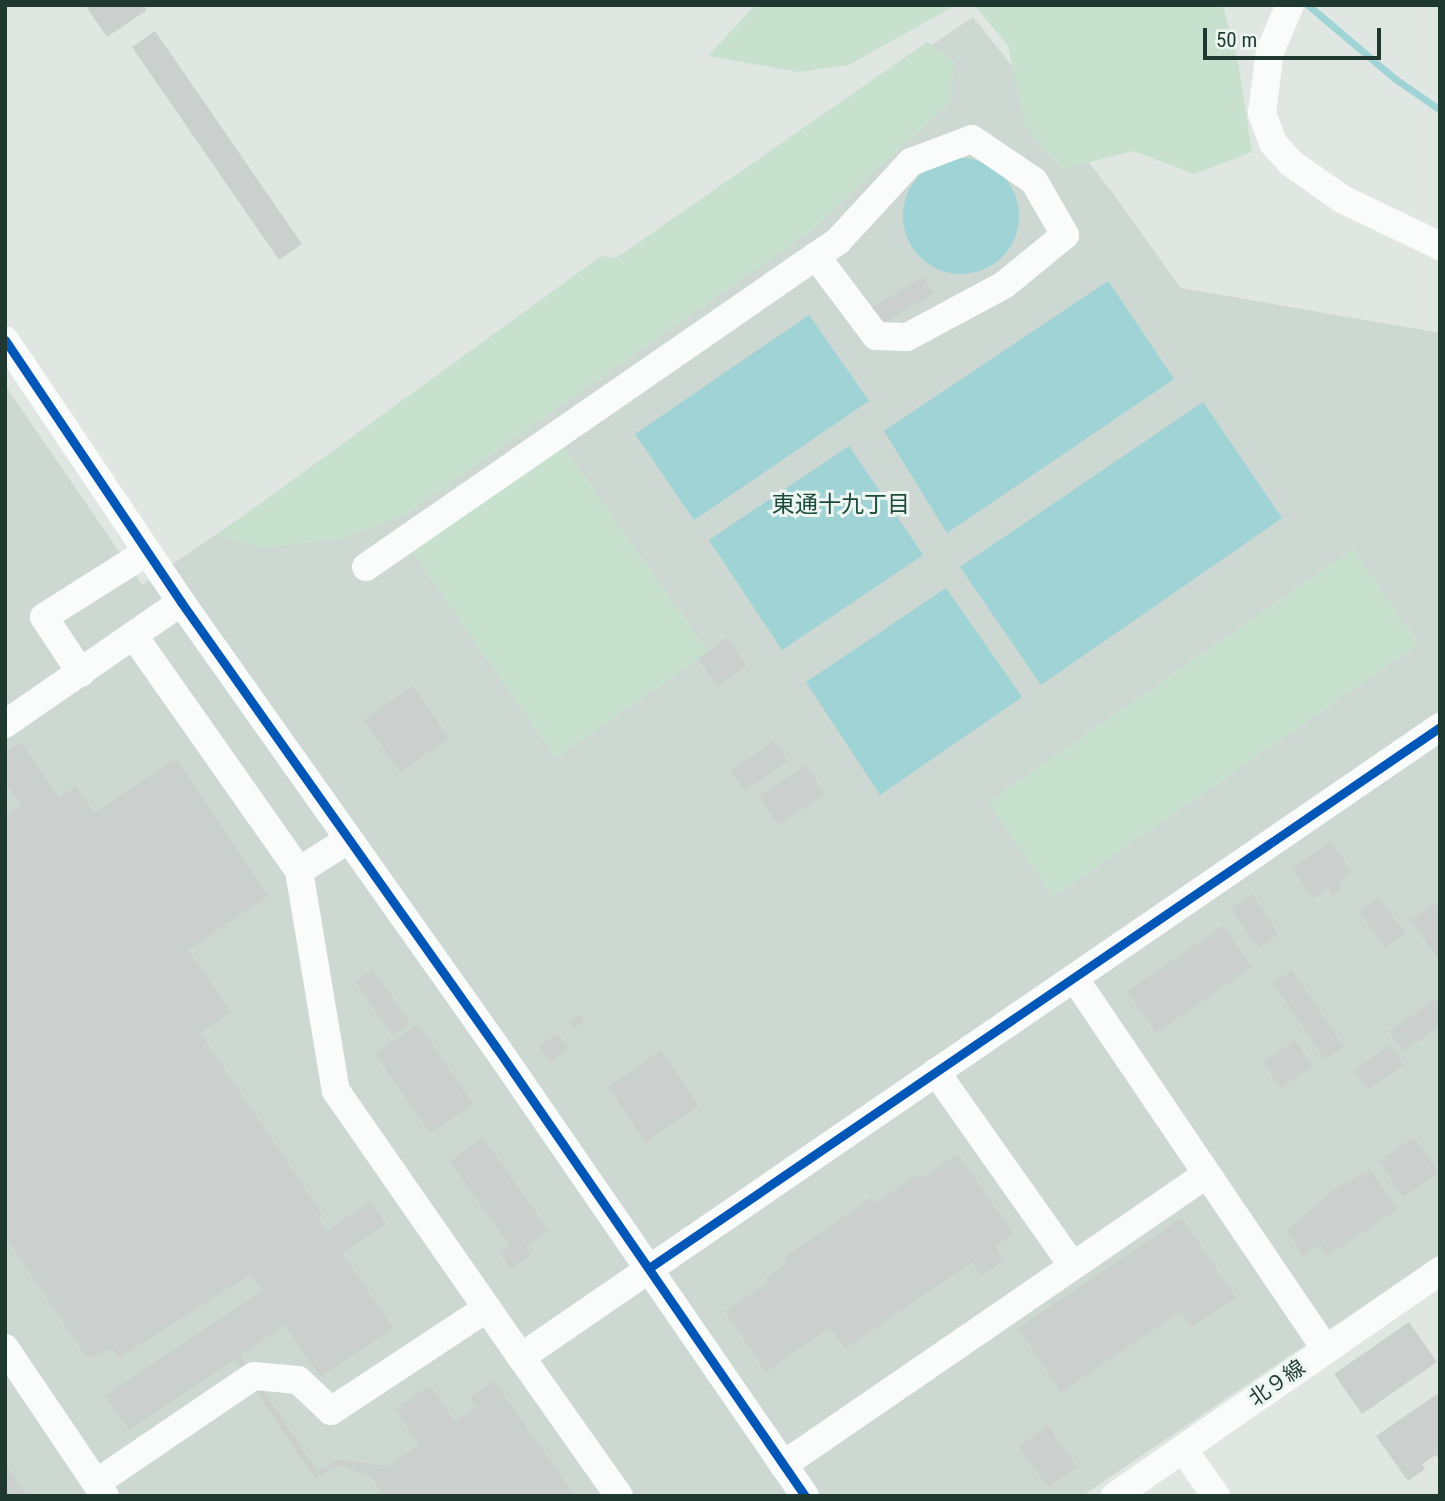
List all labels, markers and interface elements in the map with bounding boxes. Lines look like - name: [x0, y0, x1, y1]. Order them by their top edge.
- scale bar: [1207, 14, 1386, 58]
- text: 50 m: [1216, 28, 1257, 52]
- district label: 東通十九丁目: [772, 491, 910, 519]
- street label: 北９線: [1244, 1355, 1310, 1411]

